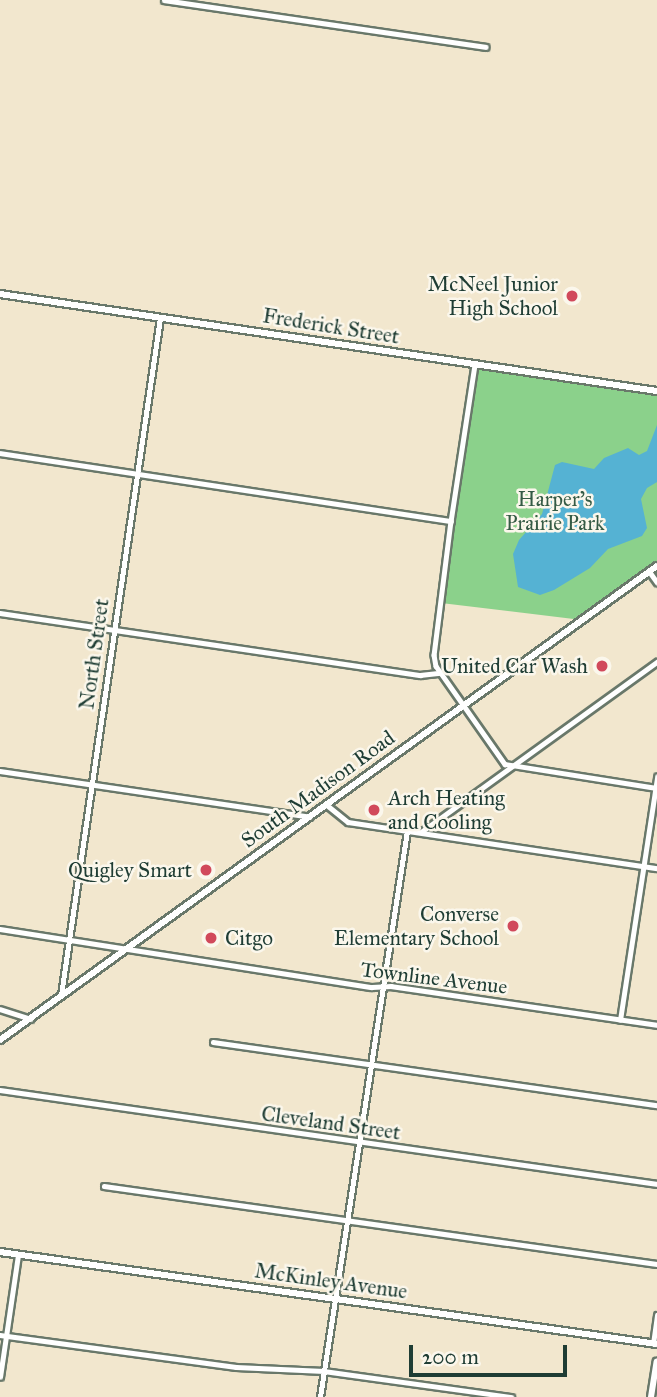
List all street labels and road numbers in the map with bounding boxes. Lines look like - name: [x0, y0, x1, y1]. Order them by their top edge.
- street label: Frederick Street: [261, 303, 401, 349]
- street label: North Street: [74, 597, 114, 711]
- street label: South Madison Road: [236, 725, 400, 853]
- street label: Townline Avenue: [359, 957, 509, 999]
- street label: Cleveland Street: [260, 1101, 402, 1145]
- street label: McKinley Avenue: [253, 1258, 409, 1304]

